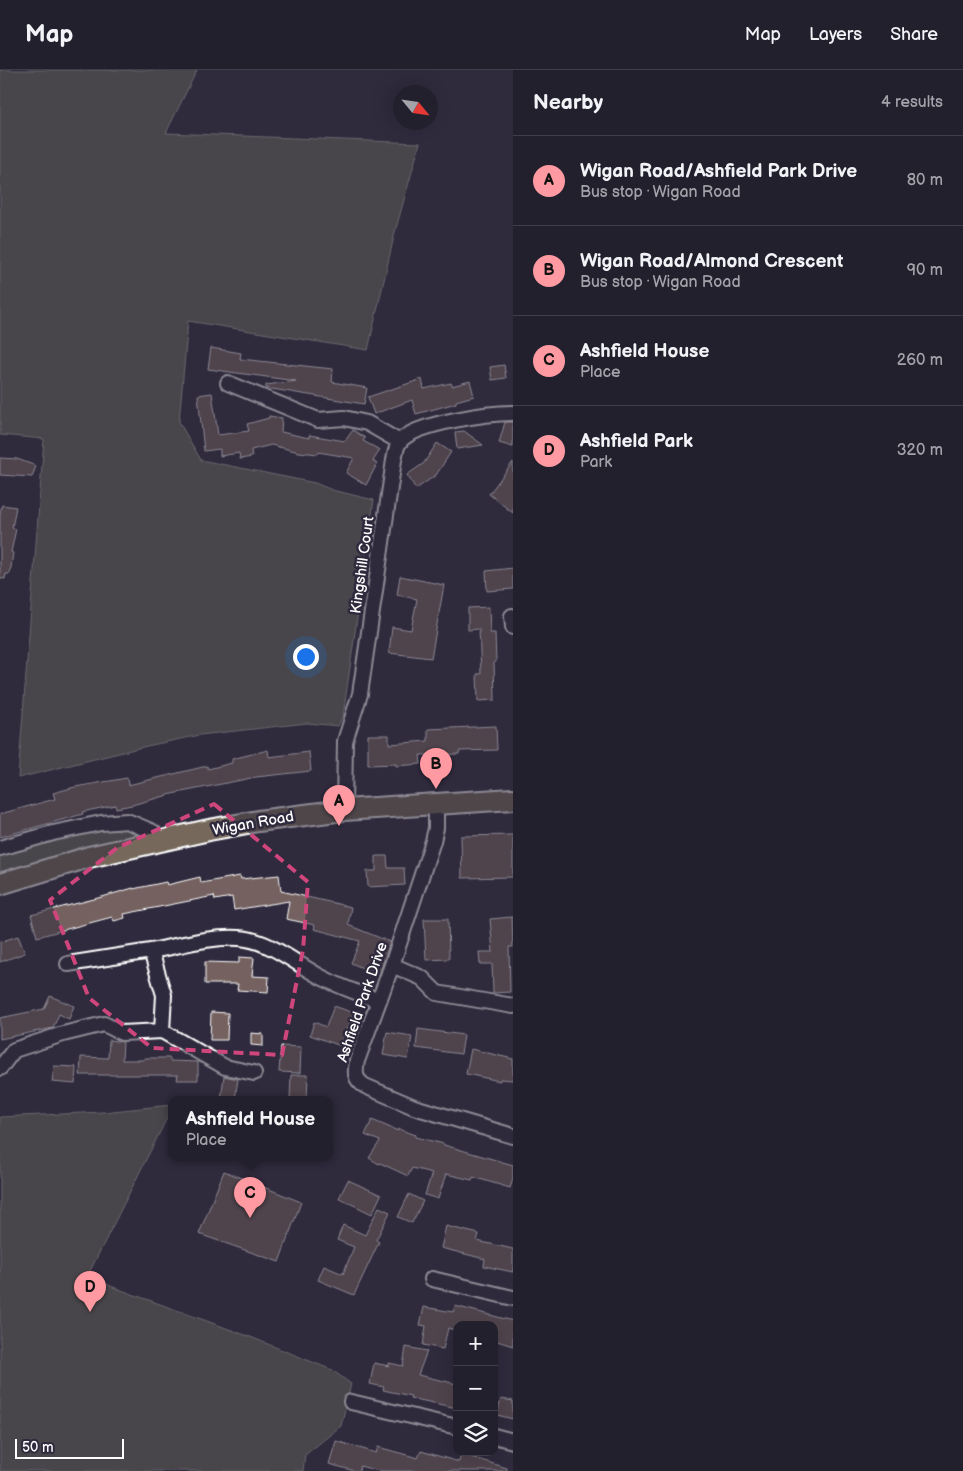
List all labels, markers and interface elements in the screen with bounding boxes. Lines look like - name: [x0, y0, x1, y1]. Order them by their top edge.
- text: Map: [25, 20, 73, 49]
- text: Map: [745, 24, 781, 45]
- text: Layers: [809, 24, 862, 45]
- text: Share: [890, 24, 938, 45]
- north arrow: [393, 85, 438, 130]
- text: Nearby: [533, 90, 603, 115]
- text: 4 results: [881, 93, 943, 112]
- text: Wigan Road/Ashfield Park Drive: [580, 160, 857, 183]
- text: A: [544, 171, 554, 190]
- text: 80 m: [907, 171, 943, 190]
- text: Bus stop · Wigan Road: [580, 183, 741, 202]
- text: Wigan Road/Almond Crescent: [580, 250, 843, 273]
- text: B: [543, 261, 555, 280]
- text: 90 m: [907, 261, 943, 280]
- text: Bus stop · Wigan Road: [580, 273, 741, 292]
- text: Ashfield House: [580, 340, 709, 363]
- text: C: [543, 351, 555, 370]
- text: 260 m: [897, 351, 943, 370]
- text: Place: [580, 363, 621, 382]
- text: Ashfield Park: [580, 430, 693, 453]
- text: D: [543, 441, 555, 460]
- text: 320 m: [897, 441, 943, 460]
- text: Park: [580, 453, 612, 472]
- street label: Kingshill Court: [346, 515, 379, 615]
- your location: [293, 644, 319, 670]
- pin: B: [420, 748, 452, 789]
- pin: A: [323, 785, 355, 826]
- street label: Wigan Road: [211, 807, 295, 840]
- street label: Ashfield Park Drive: [333, 939, 392, 1065]
- popup: [168, 1096, 333, 1161]
- text: Ashfield House: [186, 1108, 315, 1131]
- text: Place: [186, 1131, 226, 1150]
- pin: C: [234, 1177, 266, 1218]
- pin: D: [74, 1271, 106, 1312]
- map controls: [453, 1321, 498, 1456]
- button: +: [453, 1321, 498, 1366]
- button: −: [453, 1366, 498, 1411]
- button: layers: [453, 1411, 498, 1456]
- scale bar: [15, 1436, 124, 1459]
- text: 50 m: [22, 1439, 54, 1456]

